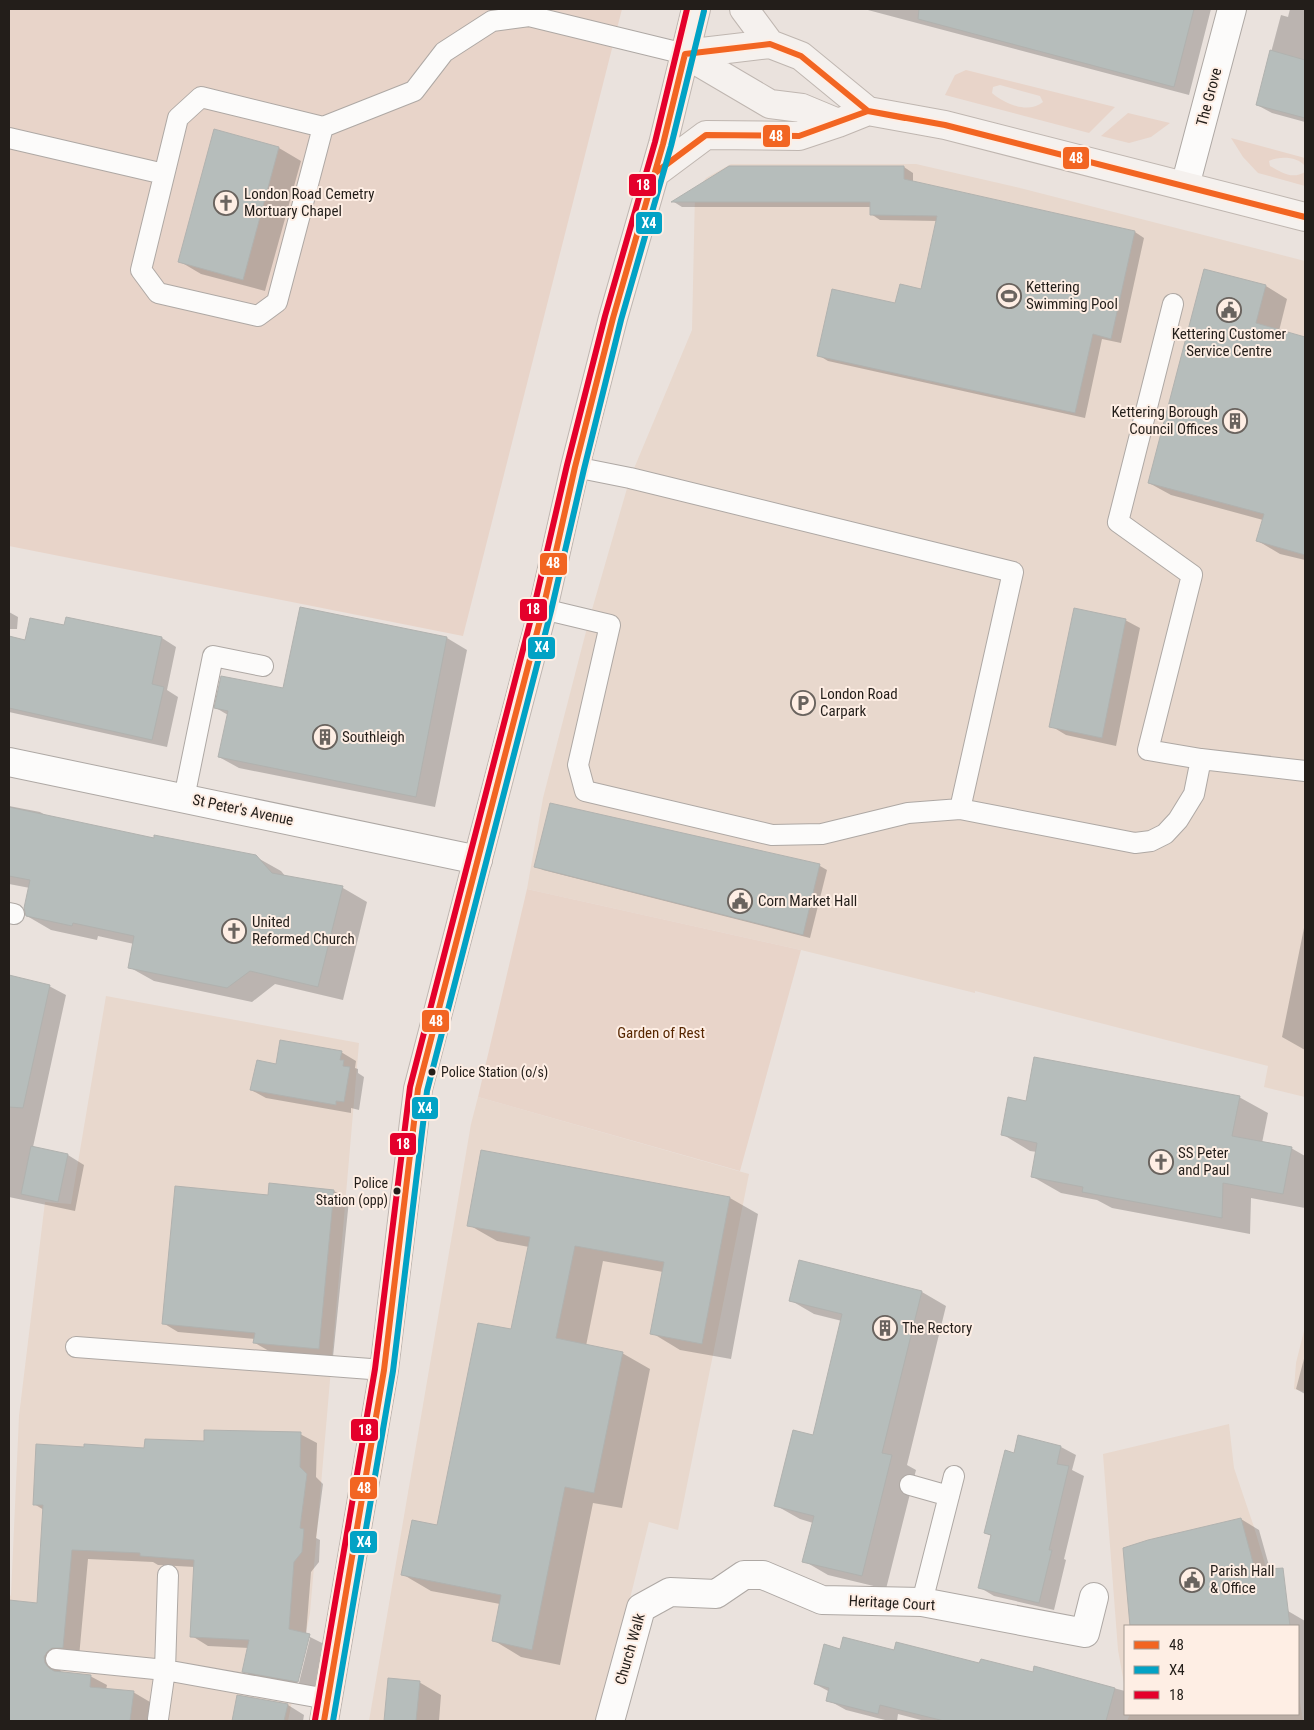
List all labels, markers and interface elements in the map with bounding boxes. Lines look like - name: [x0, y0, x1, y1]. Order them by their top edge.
- street label: The Grove: [1193, 66, 1225, 128]
- line badge: 48: [762, 124, 791, 148]
- text: 48: [769, 128, 783, 144]
- line badge: 48: [1062, 146, 1090, 170]
- text: 48: [1069, 150, 1083, 166]
- line badge: 18: [628, 173, 657, 197]
- text: 18: [636, 177, 650, 193]
- place label: London Road Cemetry Mortuary Chapel: [244, 185, 374, 220]
- church icon: London Road Cemetry Mortuary Chapel: [213, 190, 239, 216]
- line badge: X4: [635, 211, 663, 235]
- text: X4: [642, 215, 656, 231]
- place label: Kettering Swimming Pool: [1026, 278, 1118, 313]
- sports icon: Kettering Swimming Pool: [996, 283, 1022, 309]
- public building icon: Kettering Customer Service Centre: [1216, 297, 1242, 323]
- place label: Kettering Customer Service Centre: [1172, 325, 1287, 360]
- place label: Kettering Borough Council Offices: [1111, 403, 1218, 438]
- building icon: Kettering Borough Council Offices: [1222, 408, 1248, 434]
- line badge: 48: [539, 552, 568, 576]
- text: 48: [546, 555, 560, 571]
- line badge: 18: [519, 598, 548, 622]
- text: 18: [526, 601, 540, 617]
- line badge: X4: [527, 636, 556, 660]
- text: X4: [535, 639, 549, 655]
- place label: London Road Carpark: [820, 685, 898, 720]
- parking icon: London Road Carpark: [790, 690, 816, 716]
- building icon: Southleigh: [312, 724, 338, 750]
- place label: Southleigh: [342, 728, 405, 746]
- street label: St Peter's Avenue: [191, 791, 295, 829]
- public building icon: Corn Market Hall: [727, 888, 753, 914]
- place label: Corn Market Hall: [758, 892, 857, 910]
- place label: United Reformed Church: [252, 913, 355, 948]
- church icon: United Reformed Church: [221, 918, 247, 944]
- line badge: 48: [421, 1009, 450, 1033]
- text: 48: [429, 1013, 443, 1029]
- park label: Garden of Rest: [617, 1024, 705, 1042]
- place label: Police Station (o/s): [441, 1064, 548, 1081]
- marker: Police Station (o/s): [427, 1067, 437, 1077]
- line badge: X4: [411, 1096, 439, 1120]
- text: X4: [418, 1100, 432, 1116]
- line badge: 18: [389, 1132, 417, 1156]
- text: 18: [396, 1136, 410, 1152]
- place label: SS Peter and Paul: [1178, 1144, 1229, 1179]
- church icon: SS Peter and Paul: [1148, 1149, 1174, 1175]
- place label: Police Station (opp): [316, 1175, 388, 1209]
- marker: Police Station (opp): [392, 1186, 402, 1196]
- building icon: The Rectory: [872, 1315, 898, 1341]
- place label: The Rectory: [902, 1319, 972, 1337]
- line badge: 18: [350, 1418, 379, 1442]
- text: 18: [358, 1422, 372, 1438]
- line badge: 48: [349, 1476, 378, 1500]
- text: 48: [357, 1480, 371, 1496]
- line badge: X4: [349, 1530, 378, 1554]
- text: X4: [357, 1534, 371, 1550]
- place label: Parish Hall & Office: [1210, 1562, 1274, 1597]
- public building icon: Parish Hall & Office: [1179, 1567, 1205, 1593]
- street label: Heritage Court: [848, 1592, 936, 1614]
- street label: Church Walk: [611, 1611, 649, 1687]
- legend: [1124, 1625, 1299, 1715]
- text: 48: [1169, 1636, 1184, 1654]
- text: X4: [1169, 1661, 1185, 1679]
- text: 18: [1169, 1686, 1184, 1704]

